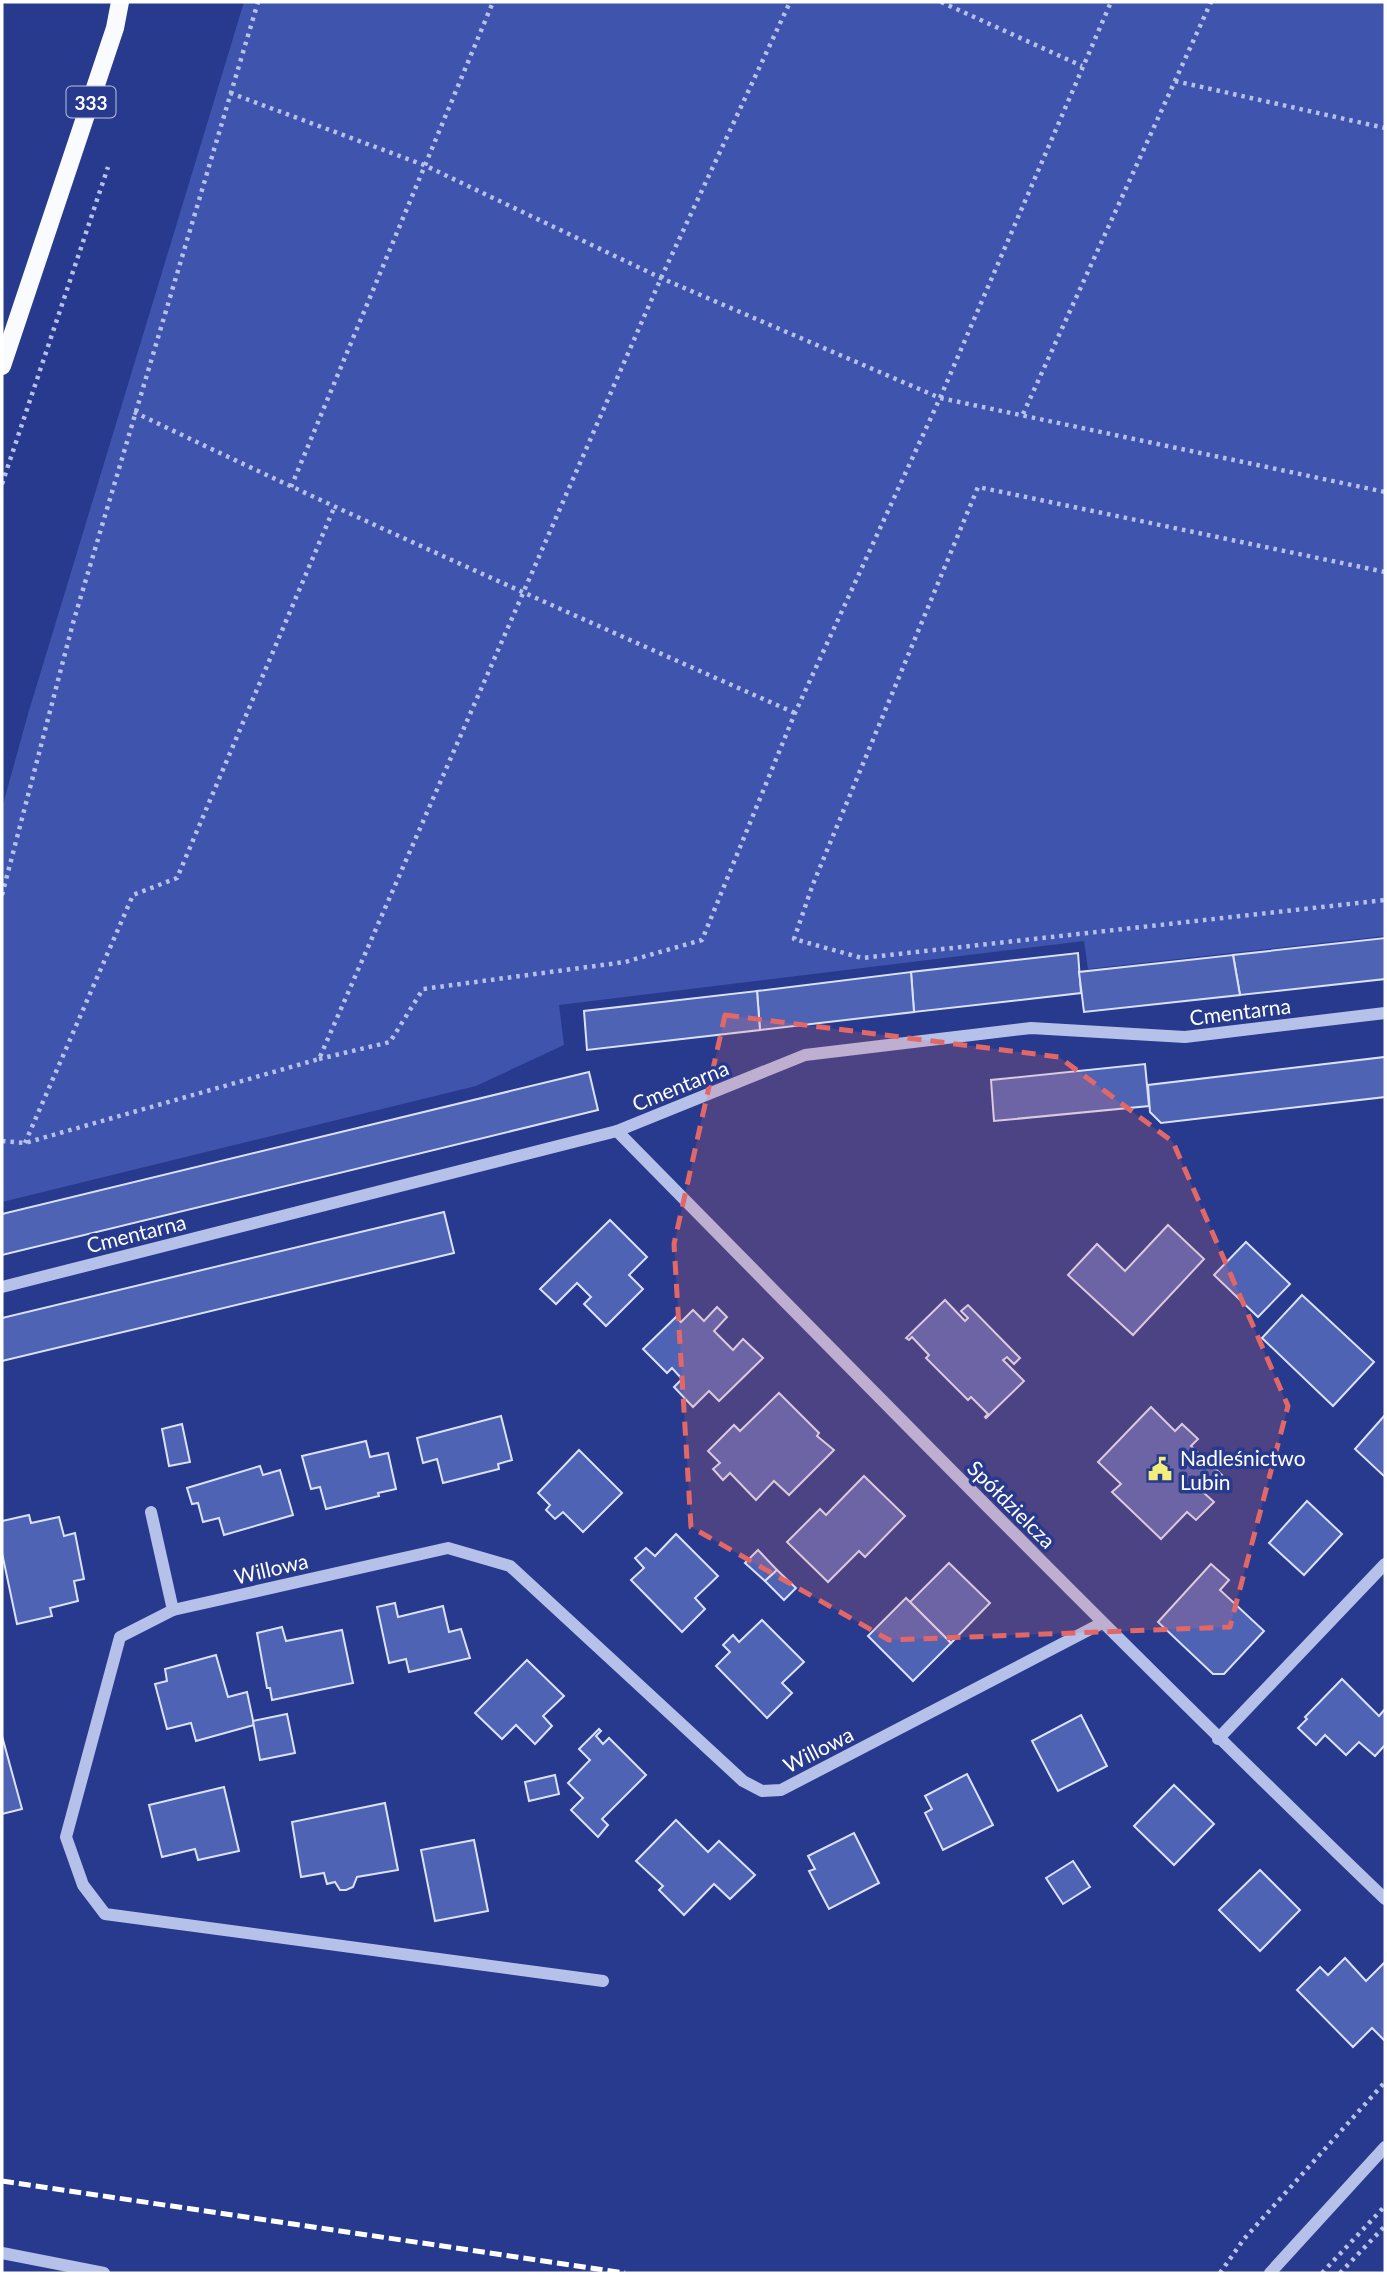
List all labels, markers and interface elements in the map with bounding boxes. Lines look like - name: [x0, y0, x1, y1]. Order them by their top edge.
- road number: 333: [66, 86, 116, 118]
- street label: Cmentarna: [1188, 992, 1292, 1030]
- street label: Cmentarna: [628, 1054, 732, 1116]
- street label: Cmentarna: [84, 1209, 188, 1257]
- place label: Nadleśnictwo Lubin: [1180, 1445, 1306, 1494]
- street label: Spółdzielcza: [963, 1455, 1061, 1553]
- public building icon: Nadleśnictwo Lubin: [1146, 1455, 1174, 1483]
- street label: Willowa: [232, 1547, 310, 1589]
- street label: Willowa: [779, 1721, 857, 1777]

